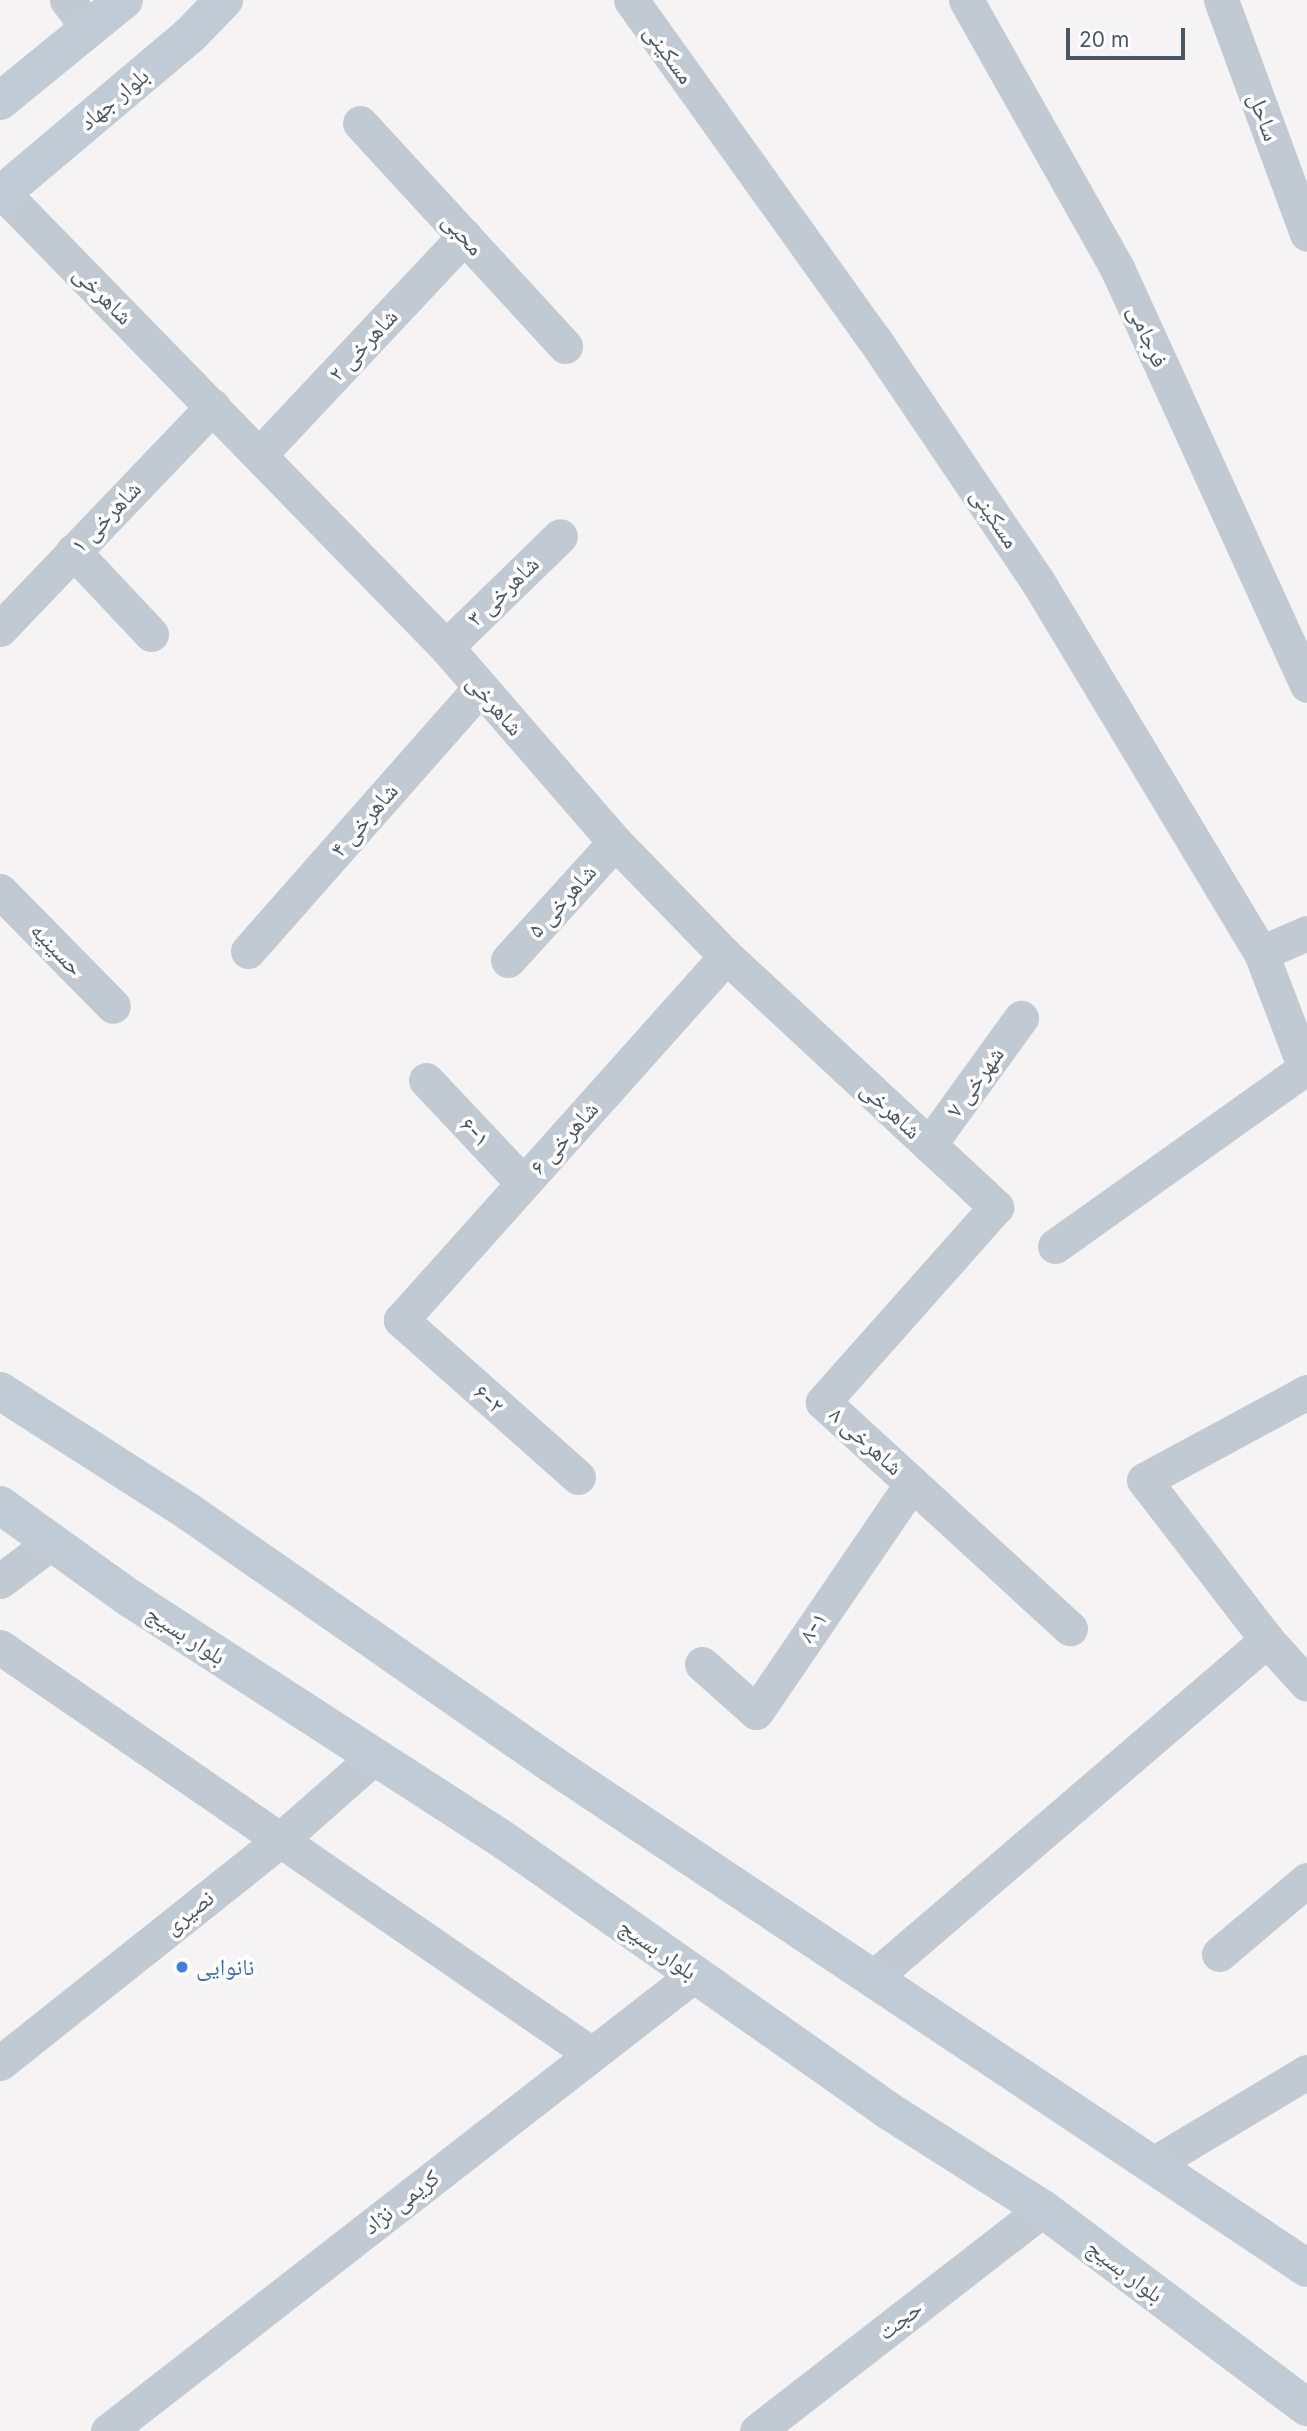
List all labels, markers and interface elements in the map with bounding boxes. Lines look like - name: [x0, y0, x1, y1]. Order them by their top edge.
- scale bar: [1069, 14, 1188, 58]
- street label: مسکینی: [638, 19, 700, 89]
- text: 20 m: [1079, 27, 1129, 52]
- street label: بلوار جهاد: [74, 62, 154, 136]
- street label: ساحل: [1243, 89, 1285, 145]
- street label: محبی: [437, 207, 489, 261]
- street label: شاهرخی: [68, 260, 138, 330]
- street label: فرجامی: [1122, 300, 1174, 372]
- street label: شاهرخی ۲: [323, 303, 403, 387]
- street label: شاهرخی ۱: [65, 475, 147, 559]
- street label: مسکینی: [965, 482, 1025, 554]
- street label: شاهرخی ۳: [461, 550, 545, 632]
- street label: شاهرخی: [461, 669, 529, 741]
- street label: شاهرخی ۴: [324, 777, 404, 863]
- street label: شاهرخی ۵: [522, 859, 602, 943]
- street label: حسینیه: [25, 917, 89, 981]
- street label: شهرخی ۷: [940, 1041, 1010, 1123]
- street label: شاهرخی: [855, 1075, 927, 1145]
- street label: شاهرخی ۶: [524, 1096, 604, 1180]
- street label: ۶-۱: [454, 1111, 496, 1153]
- street label: ۶-۲: [468, 1378, 510, 1420]
- street label: شاهرخی ۸: [824, 1401, 908, 1481]
- street label: بلوار بسیج: [141, 1599, 231, 1671]
- street label: ۸-۱: [793, 1606, 833, 1648]
- street label: نصیری: [158, 1884, 220, 1940]
- street label: بلوار بسیج: [614, 1912, 702, 1986]
- place label: نانوایی: [196, 1953, 254, 1981]
- marker: نانوایی: [174, 1959, 190, 1975]
- street label: کریمی نژاد: [357, 2164, 445, 2240]
- street label: بلوار بسیج: [1081, 2233, 1169, 2309]
- street label: حجت: [872, 2294, 928, 2346]

